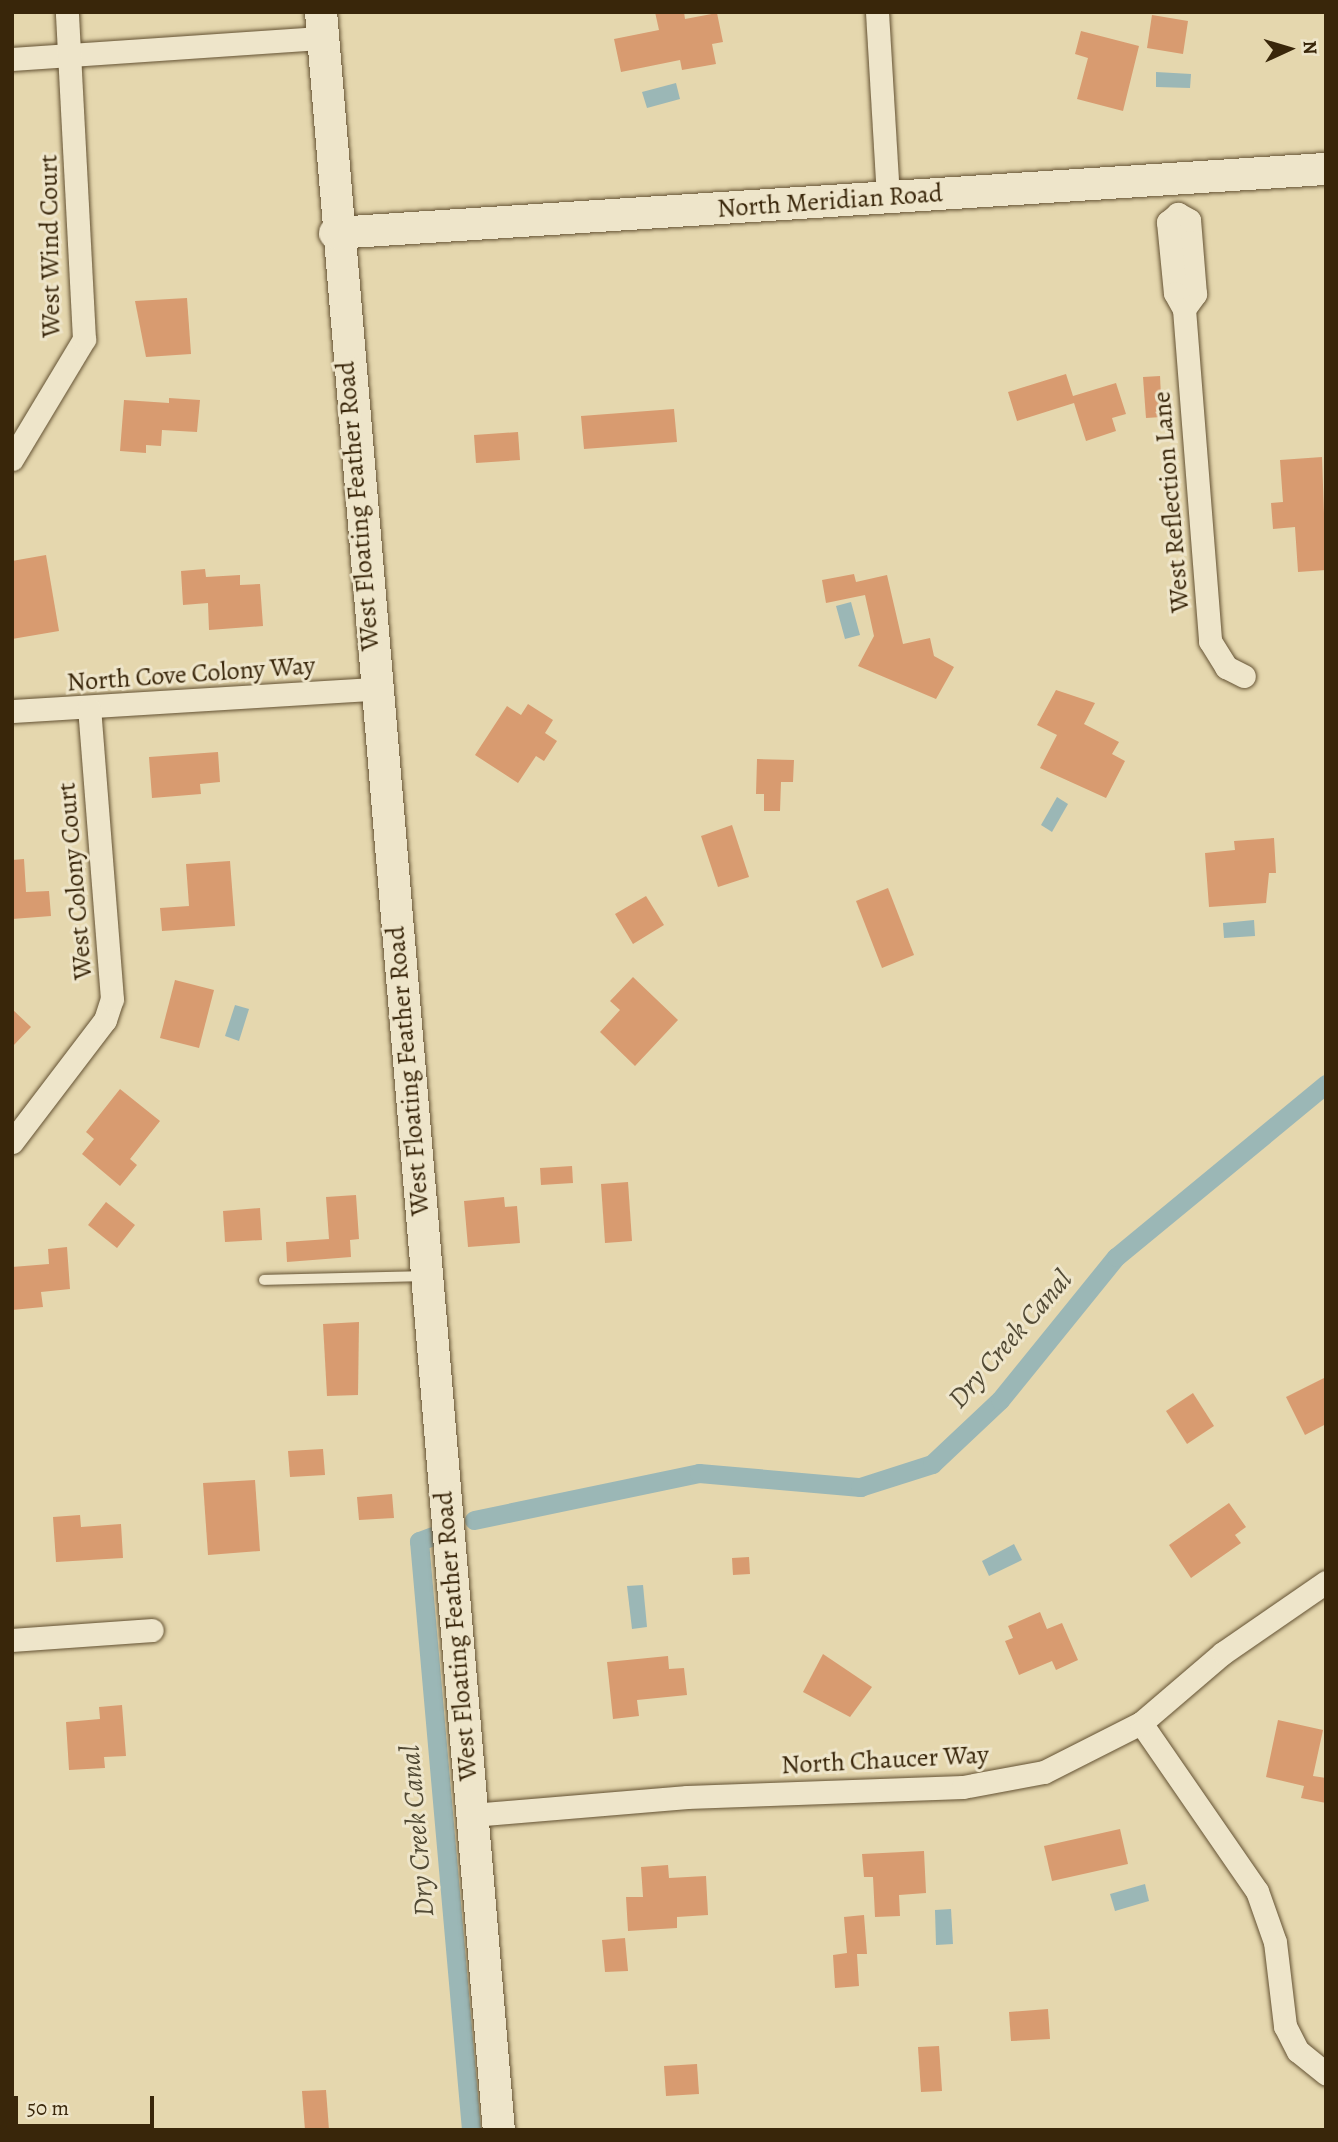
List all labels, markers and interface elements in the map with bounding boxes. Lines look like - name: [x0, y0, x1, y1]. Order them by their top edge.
- north arrow: [1254, 14, 1324, 84]
- text: N: [1296, 40, 1323, 55]
- street label: West Wind Court: [33, 154, 67, 338]
- street label: North Meridian Road: [716, 178, 944, 224]
- street label: West Floating Feather Road: [330, 360, 386, 652]
- street label: West Reflection Lane: [1146, 390, 1196, 614]
- street label: North Cove Colony Way: [66, 650, 316, 698]
- street label: West Colony Court: [51, 781, 99, 981]
- street label: West Floating Feather Road: [380, 925, 436, 1217]
- water label: Dry Creek Canal: [941, 1263, 1079, 1415]
- street label: West Floating Feather Road: [428, 1490, 484, 1782]
- street label: North Chaucer Way: [780, 1739, 990, 1781]
- water label: Dry Creek Canal: [393, 1744, 441, 1918]
- scale bar: [18, 2082, 158, 2126]
- text: 50 m: [27, 2094, 69, 2122]

